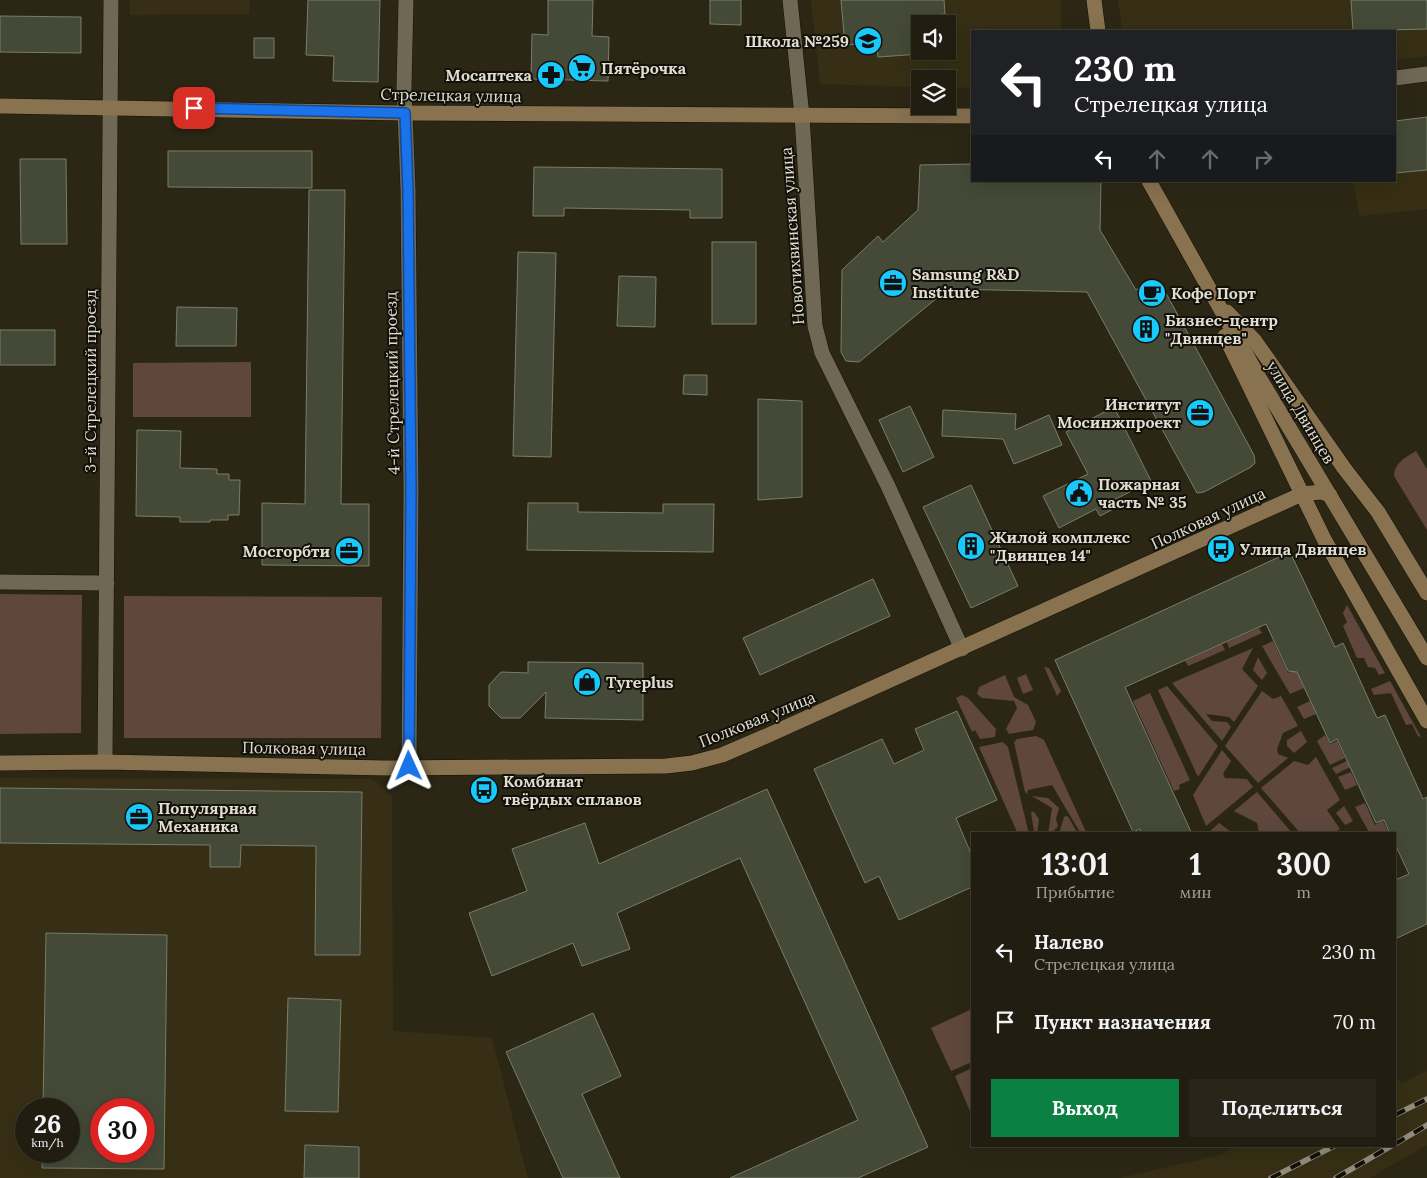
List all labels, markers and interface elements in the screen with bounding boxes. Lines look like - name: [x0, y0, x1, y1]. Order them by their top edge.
- map controls: [911, 15, 956, 115]
- button: sound: [911, 15, 956, 60]
- school or university icon: Школа №259: [853, 26, 883, 56]
- place label: Школа №259: [745, 31, 849, 51]
- text: 230 m: [1074, 46, 1176, 91]
- icon: left: [991, 50, 1056, 115]
- supermarket icon: Пятёрочка: [567, 53, 597, 83]
- place label: Пятёрочка: [601, 58, 687, 78]
- pharmacy icon: Мосаптека: [536, 60, 566, 90]
- place label: Мосаптека: [445, 65, 533, 85]
- button: layers: [911, 70, 956, 115]
- street label: Стрелецкая улица: [380, 84, 522, 106]
- pin: [173, 87, 215, 129]
- text: Стрелецкая улица: [1074, 90, 1268, 118]
- icon: arrive: [180, 94, 208, 122]
- icon: left: [1090, 145, 1118, 173]
- icon: ahead: [1143, 145, 1171, 173]
- icon: ahead: [1196, 145, 1224, 173]
- icon: right: [1249, 145, 1277, 173]
- street label: Новотихвинская улица: [776, 146, 808, 326]
- place label: Samsung R&D Institute: [912, 264, 1020, 302]
- office icon: Samsung R&D Institute: [878, 268, 908, 298]
- cafe icon: Кофе Порт: [1137, 278, 1167, 308]
- place label: Кофе Порт: [1171, 283, 1257, 303]
- street label: 3-й Стрелецкий проезд: [80, 289, 100, 473]
- street label: 4-й Стрелецкий проезд: [380, 291, 404, 475]
- place label: Бизнес-центр "Двинцев": [1165, 310, 1278, 348]
- building icon: Бизнес-центр "Двинцев": [1131, 314, 1161, 344]
- street label: улица Двинцев: [1262, 357, 1340, 467]
- place label: Институт Мосинжпроект: [1057, 394, 1182, 432]
- office icon: Институт Мосинжпроект: [1185, 398, 1215, 428]
- place label: Пожарная часть № 35: [1098, 474, 1187, 512]
- public building icon: Пожарная часть № 35: [1064, 478, 1094, 508]
- street label: Полковая улица: [1148, 483, 1268, 553]
- place label: Жилой комплекс "Двинцев 14": [990, 527, 1131, 565]
- building icon: Жилой комплекс "Двинцев 14": [956, 531, 986, 561]
- bus stop icon: Улица Двинцев: [1206, 534, 1236, 564]
- office icon: Мосгорбти: [334, 536, 364, 566]
- place label: Улица Двинцев: [1240, 539, 1367, 559]
- place label: Мосгорбти: [243, 541, 330, 561]
- shop icon: Tyreplus: [572, 667, 602, 697]
- place label: Tyreplus: [606, 672, 674, 692]
- street label: Полковая улица: [696, 686, 818, 752]
- street label: Полковая улица: [242, 737, 366, 759]
- position arrow: [382, 739, 434, 791]
- place label: Комбинат твёрдых сплавов: [503, 771, 642, 809]
- bus stop icon: Комбинат твёрдых сплавов: [469, 775, 499, 805]
- place label: Популярная Механика: [158, 798, 257, 836]
- office icon: Популярная Механика: [124, 802, 154, 832]
- text: 13:01: [1041, 845, 1109, 883]
- text: 1: [1189, 845, 1202, 883]
- text: 300: [1276, 845, 1331, 883]
- text: Прибытие: [1036, 882, 1115, 902]
- text: мин: [1180, 882, 1211, 902]
- text: m: [1297, 882, 1311, 902]
- text: Налево: [1034, 930, 1104, 954]
- icon: left: [991, 938, 1019, 966]
- text: 230 m: [1322, 940, 1376, 964]
- text: Стрелецкая улица: [1034, 954, 1175, 974]
- icon: arrive: [991, 1008, 1019, 1036]
- text: Пункт назначения: [1034, 1010, 1211, 1034]
- text: 70 m: [1333, 1010, 1376, 1034]
- button: Выход: [991, 1079, 1179, 1137]
- button: Поделиться: [1189, 1079, 1376, 1137]
- speed limit sign: 30: [90, 1098, 155, 1163]
- text: 26: [34, 1108, 61, 1140]
- text: km/h: [31, 1135, 64, 1150]

